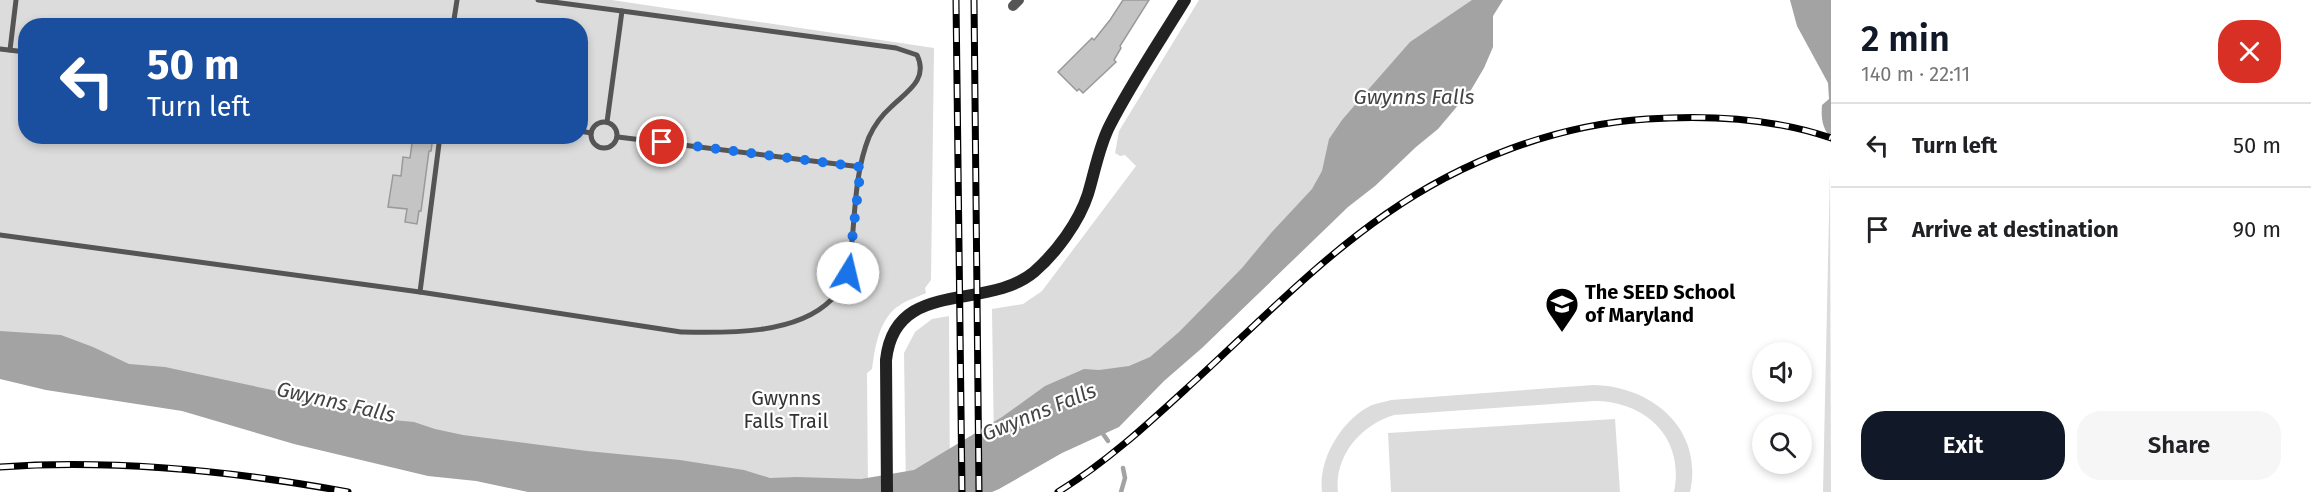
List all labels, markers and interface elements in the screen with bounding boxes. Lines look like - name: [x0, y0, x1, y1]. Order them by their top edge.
- text: 2 min: [1861, 17, 1950, 61]
- button: close: [2218, 20, 2281, 83]
- text: 50 m: [147, 40, 240, 90]
- icon: left: [48, 42, 126, 120]
- text: 140 m · 22:11: [1861, 62, 1970, 86]
- water label: Gwynns Falls: [1354, 84, 1475, 110]
- text: Turn left: [147, 91, 250, 123]
- pin: [636, 116, 687, 167]
- icon: arrive: [645, 125, 678, 158]
- icon: left: [1861, 129, 1894, 162]
- text: Turn left: [1912, 132, 1997, 159]
- text: 50 m: [2233, 132, 2281, 159]
- icon: arrive: [1861, 213, 1894, 246]
- text: Arrive at destination: [1912, 216, 2119, 243]
- text: 90 m: [2232, 216, 2281, 243]
- position arrow: [816, 241, 880, 305]
- place label: The SEED School of Maryland: [1585, 280, 1735, 327]
- school or university icon: The SEED School of Maryland: [1544, 286, 1580, 333]
- map controls: [1752, 342, 1812, 474]
- button: sound: [1752, 342, 1812, 402]
- water label: Gwynns Falls: [274, 376, 398, 428]
- water label: Gwynns Falls: [978, 377, 1100, 447]
- park label: Gwynns Falls Trail: [744, 386, 829, 433]
- button: Exit: [1861, 411, 2065, 480]
- button: Share: [2077, 411, 2281, 480]
- button: search: [1752, 414, 1812, 474]

